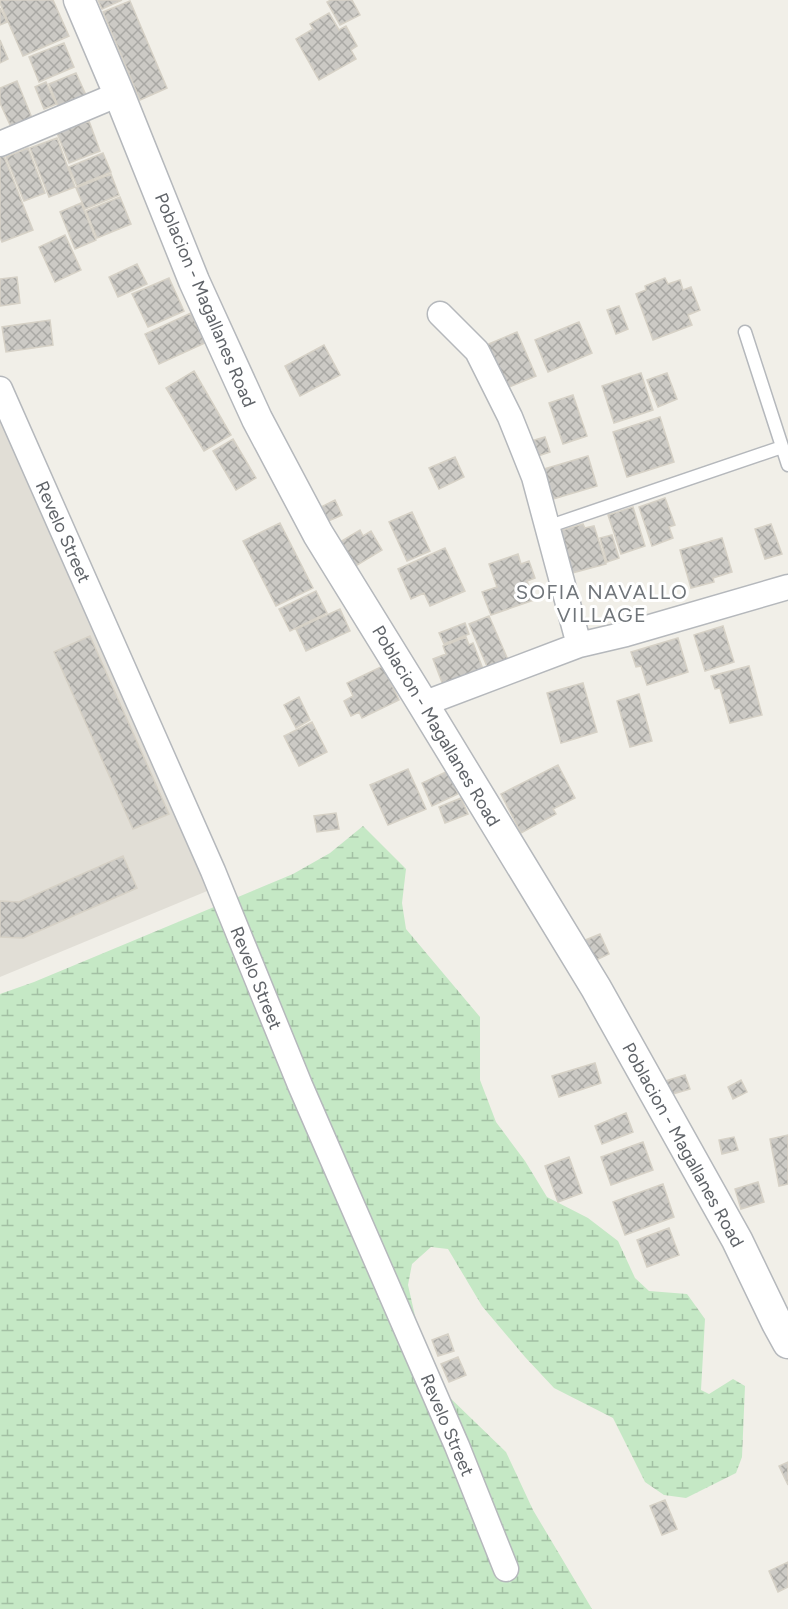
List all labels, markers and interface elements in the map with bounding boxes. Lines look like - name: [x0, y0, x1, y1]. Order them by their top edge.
- street label: Poblacion - Magallanes Road: [150, 190, 260, 410]
- street label: Revelo Street: [31, 478, 95, 586]
- district label: SOFIA NAVALLO VILLAGE: [516, 580, 688, 627]
- street label: Poblacion - Magallanes Road: [367, 622, 505, 830]
- street label: Revelo Street: [225, 923, 287, 1033]
- street label: Poblacion - Magallanes Road: [617, 1039, 749, 1251]
- street label: Revelo Street: [416, 1370, 479, 1480]

